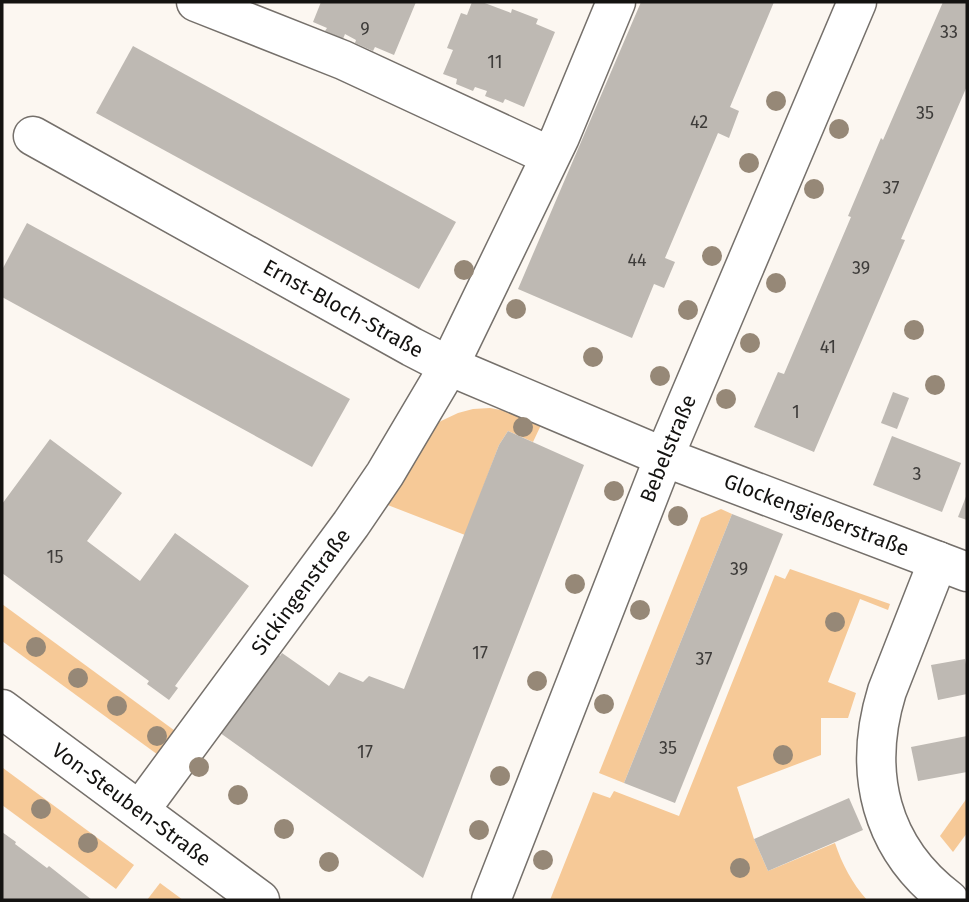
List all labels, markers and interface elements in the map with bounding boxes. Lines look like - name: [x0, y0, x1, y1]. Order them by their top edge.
- house number: 9: [360, 18, 370, 40]
- house number: 33: [940, 21, 958, 43]
- house number: 11: [487, 51, 503, 73]
- house number: 35: [916, 102, 934, 124]
- house number: 42: [690, 111, 708, 133]
- house number: 37: [883, 177, 899, 199]
- house number: 44: [627, 249, 647, 271]
- street label: Ernst-Bloch-Straße: [258, 254, 428, 364]
- house number: 39: [852, 257, 870, 279]
- house number: 41: [820, 336, 836, 358]
- street label: Bebelstraße: [634, 391, 702, 506]
- house number: 1: [792, 401, 800, 423]
- house number: 3: [913, 463, 921, 485]
- street label: Glockengießerstraße: [720, 468, 913, 562]
- street label: Sickingenstraße: [246, 523, 356, 660]
- house number: 15: [47, 546, 63, 568]
- house number: 39: [730, 558, 748, 580]
- house number: 17: [472, 642, 488, 664]
- house number: 37: [696, 648, 712, 670]
- street label: Von-Steuben-Straße: [47, 737, 216, 872]
- house number: 35: [659, 737, 677, 759]
- house number: 17: [357, 741, 373, 763]

